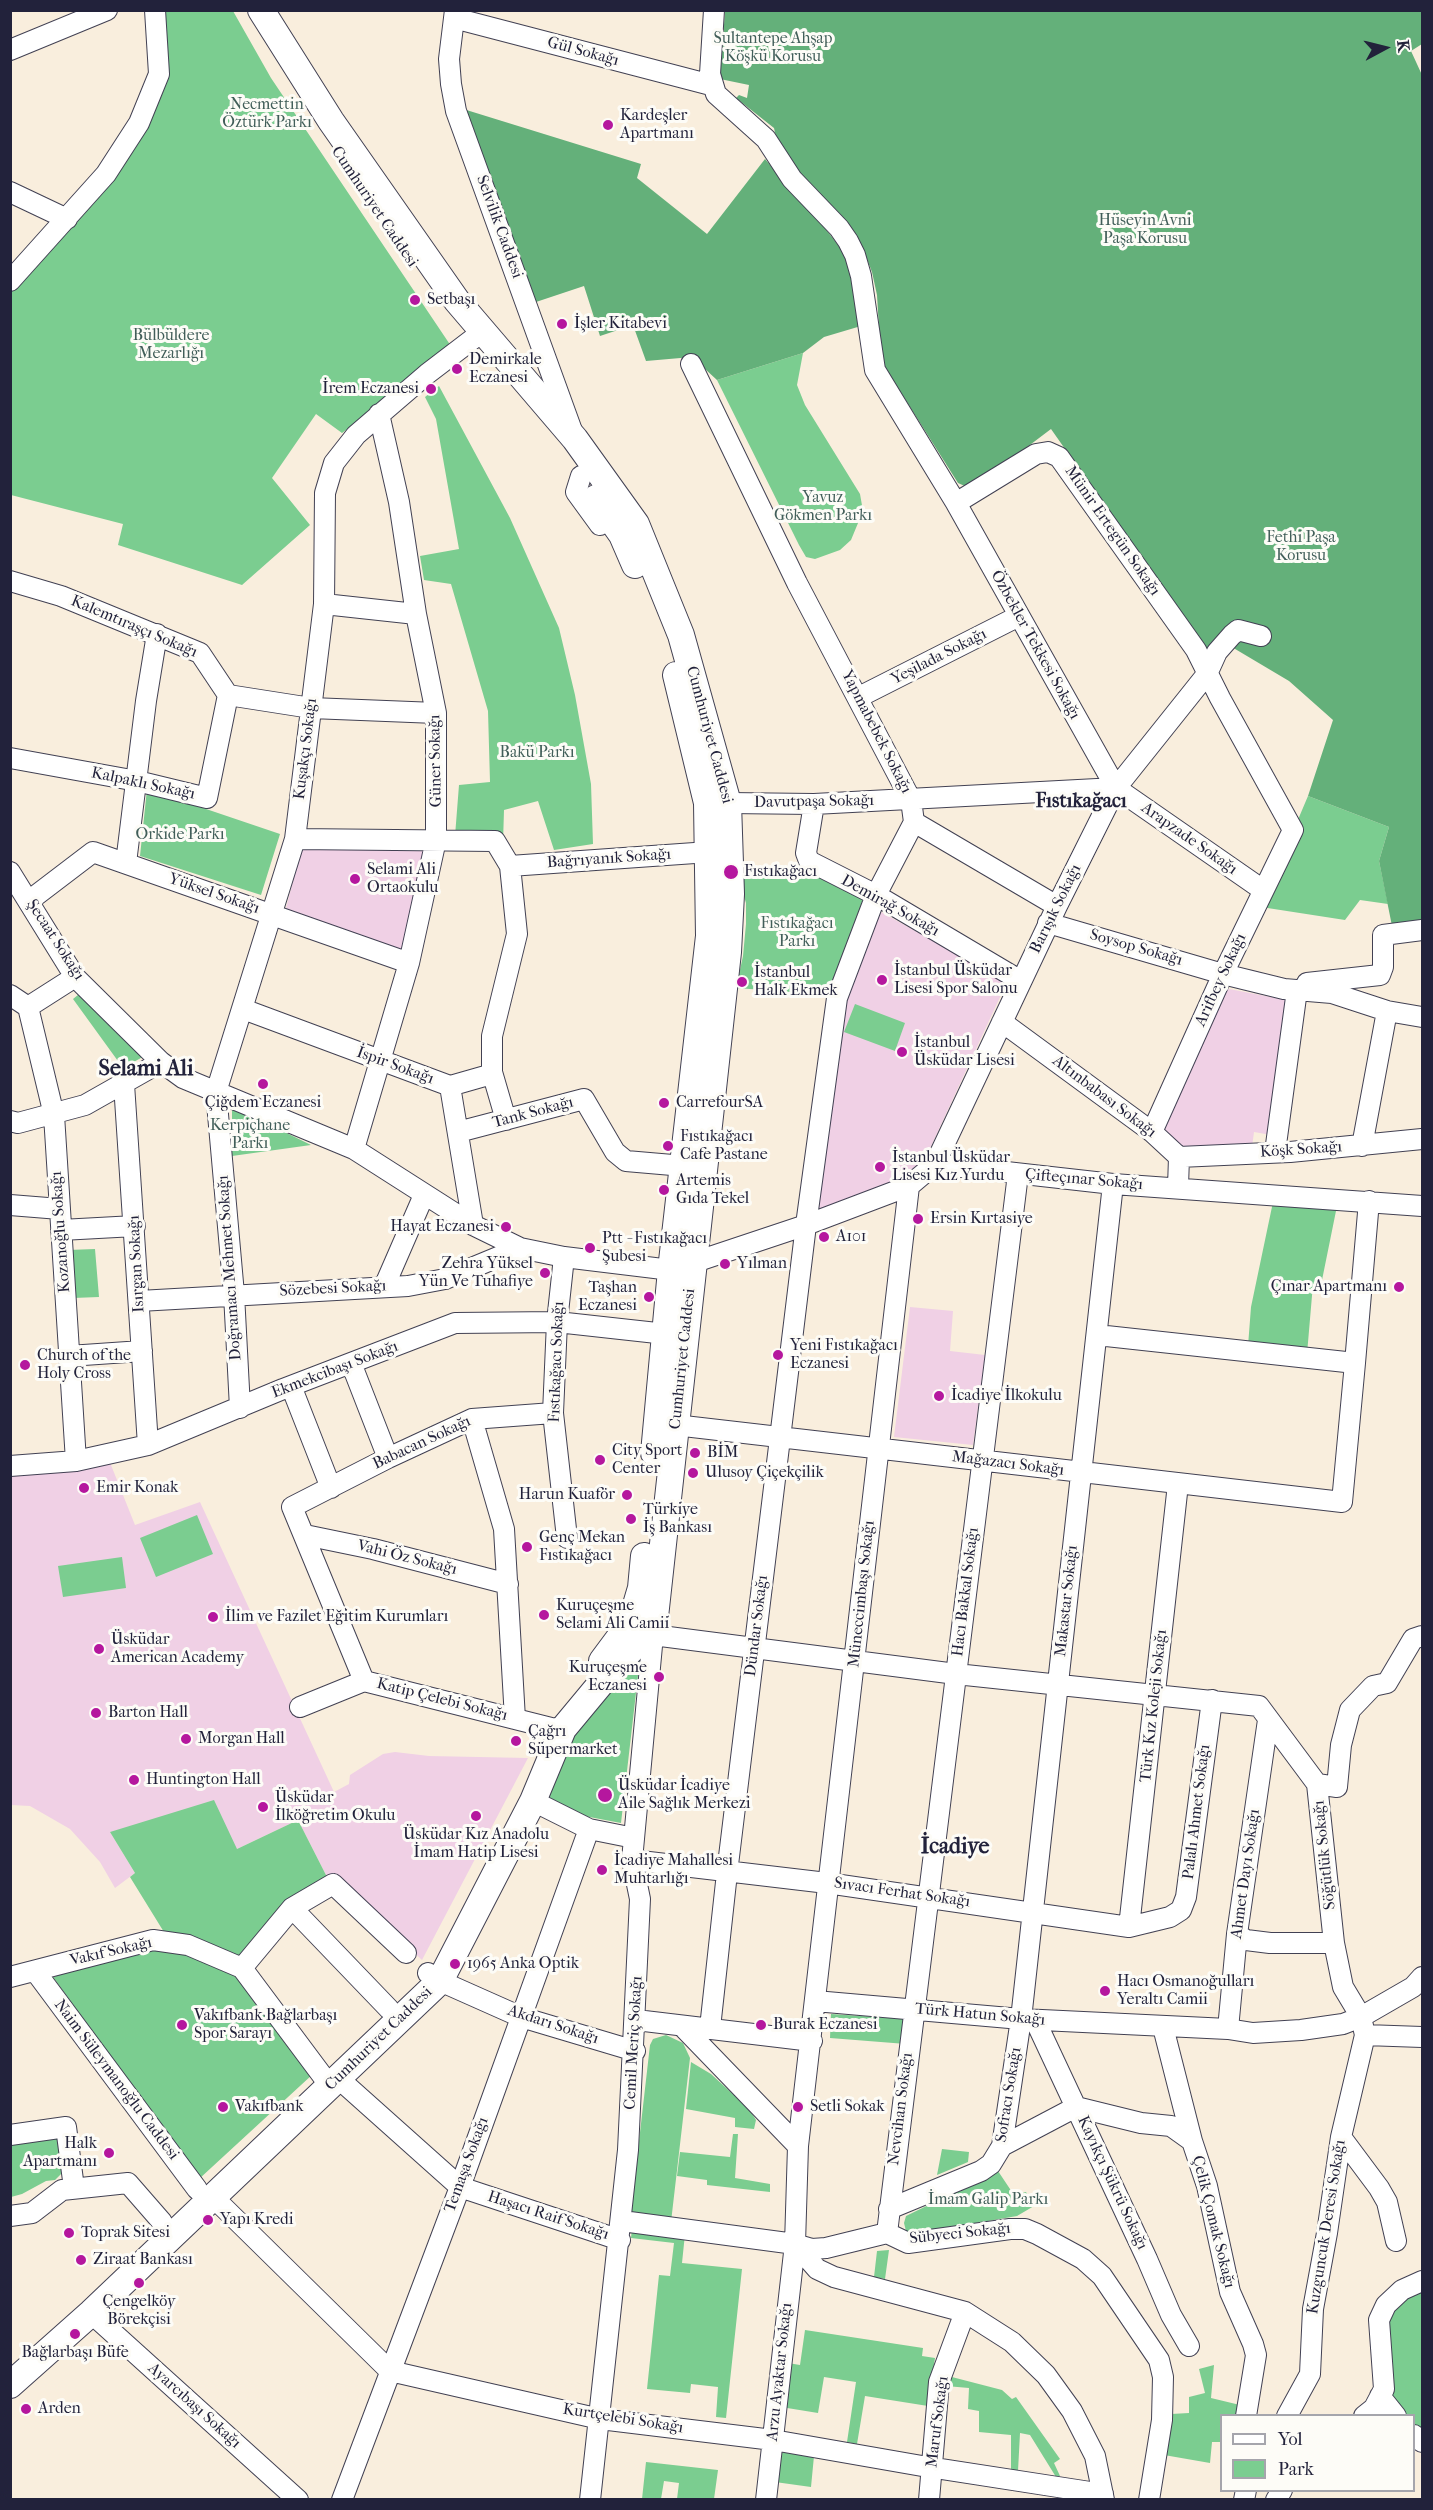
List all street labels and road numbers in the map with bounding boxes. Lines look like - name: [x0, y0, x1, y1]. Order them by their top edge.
- street label: Gül Sokağı: [545, 33, 621, 71]
- street label: Cumhuriyet Caddesi: [326, 143, 422, 271]
- street label: Selvilik Caddesi: [472, 173, 526, 281]
- street label: Münir Ertegün Sokağı: [1060, 463, 1164, 599]
- street label: Özbekler Tekkesi Sokağı: [986, 567, 1084, 723]
- street label: Kalemtıraşçı Sokağı: [68, 592, 200, 662]
- street label: Yeşilada Sokağı: [888, 625, 990, 689]
- street label: Cumhuriyet Caddesi: [681, 664, 737, 806]
- street label: Yapmabebek Sokağı: [837, 667, 915, 797]
- street label: Kuşakçı Sokağı: [290, 697, 322, 801]
- street label: Güner Sokağı: [426, 714, 446, 808]
- street label: Kalpaklı Sokağı: [89, 764, 197, 804]
- street label: Davutpaşa Sokağı: [754, 791, 874, 813]
- street label: Arapzade Sokağı: [1137, 799, 1241, 879]
- street label: Bağrıyanık Sokağı: [546, 845, 672, 873]
- street label: Barışık Sokağı: [1026, 861, 1086, 957]
- street label: Yüksel Sokağı: [166, 869, 262, 919]
- street label: Demirağ Sokağı: [837, 871, 943, 941]
- street label: Şecaat Sokağı: [22, 896, 88, 984]
- street label: Soysop Sokağı: [1087, 926, 1185, 970]
- street label: Arifbey Sokağı: [1191, 930, 1251, 1030]
- street label: İspir Sokağı: [354, 1043, 436, 1089]
- street label: Altınbabası Sokağı: [1048, 1052, 1160, 1142]
- street label: Tank Sokağı: [490, 1093, 576, 1133]
- street label: Köşk Sokağı: [1259, 1138, 1343, 1162]
- street label: Çifteçınar Sokağı: [1024, 1165, 1144, 1195]
- street label: Kozanoğlu Sokağı: [47, 1171, 75, 1293]
- street label: Doğramacı Mehmet Sokağı: [214, 1175, 246, 1361]
- street label: Isırgan Sokağı: [125, 1215, 149, 1313]
- street label: Sözebesi Sokağı: [279, 1277, 387, 1301]
- street label: Cumhuriyet Caddesi: [666, 1288, 700, 1430]
- street label: Fıstıkağacı Sokağı: [545, 1301, 569, 1423]
- street label: Ekmekcibaşı Sokağı: [269, 1337, 401, 1403]
- street label: Babacan Sokağı: [370, 1412, 474, 1474]
- street label: Mağazacı Sokağı: [951, 1448, 1065, 1480]
- street label: Müneccimbaşı Sokağı: [845, 1520, 879, 1668]
- street label: Hacı Bakkal Sokağı: [949, 1526, 983, 1658]
- street label: Vahi Öz Sokağı: [355, 1536, 459, 1580]
- street label: Makastar Sokağı: [1052, 1544, 1082, 1658]
- street label: Dündar Sokağı: [741, 1574, 773, 1678]
- street label: Türk Kız Koleji Sokağı: [1136, 1629, 1172, 1783]
- street label: Katip Çelebi Sokağı: [375, 1674, 509, 1726]
- street label: Palalı Ahmet Sokağı: [1179, 1743, 1215, 1881]
- street label: Söğütlük Sokağı: [1310, 1799, 1340, 1911]
- street label: Ahmet Dayı Sokağı: [1227, 1808, 1265, 1940]
- street label: Sıvacı Ferhat Sokağı: [833, 1874, 971, 1912]
- street label: Vakıf Sokağı: [68, 1933, 154, 1971]
- street label: Cemil Meriç Sokağı: [621, 1976, 647, 2110]
- street label: Cumhuriyet Caddesi: [321, 1983, 437, 2095]
- street label: Naim Süleymanoğlu Caddesi: [49, 1996, 183, 2164]
- street label: Türk Hatun Sokağı: [914, 2000, 1046, 2030]
- street label: Akdarı Sokağı: [505, 2001, 601, 2049]
- street label: Sofracı Sokağı: [992, 2046, 1026, 2144]
- street label: Nevcihan Sokağı: [885, 2052, 917, 2166]
- street label: Kayıkçı Şükrü Sokağı: [1073, 2113, 1151, 2253]
- street label: Temaşa Sokağı: [441, 2115, 493, 2215]
- street label: Kuzguncuk Deresi Sokağı: [1304, 2138, 1350, 2316]
- street label: Çelik Çomak Sokağı: [1187, 2154, 1239, 2290]
- street label: Haşacı Raif Sokağı: [485, 2187, 611, 2245]
- street label: Sübyeci Sokağı: [909, 2219, 1011, 2249]
- street label: Arzu Ayaktar Sokağı: [763, 2302, 797, 2442]
- street label: Ayarcıbaşı Sokağı: [143, 2359, 245, 2453]
- street label: Maruf Sokağı: [923, 2375, 953, 2469]
- street label: Kurtçelebi Sokağı: [561, 2400, 685, 2438]

